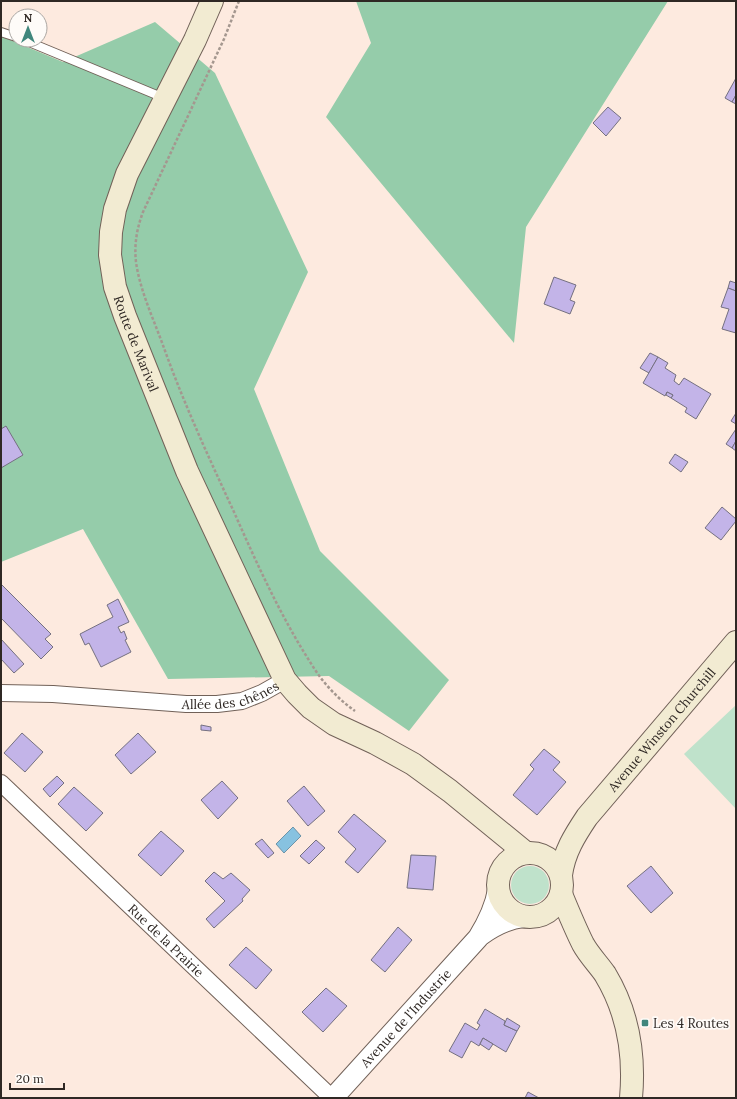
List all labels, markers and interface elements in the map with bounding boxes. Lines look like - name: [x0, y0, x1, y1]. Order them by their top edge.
- north arrow: [8, 8, 48, 48]
- text: N: [24, 11, 33, 25]
- street label: Route de Marival: [110, 293, 163, 395]
- street label: Avenue Winston Churchill: [604, 664, 720, 796]
- street label: Allée des chênes: [180, 677, 282, 713]
- street label: Rue de la Prairie: [124, 900, 207, 981]
- street label: Avenue de l'Industrie: [356, 965, 455, 1072]
- place label: Les 4 Routes: [653, 1015, 729, 1032]
- marker: Les 4 Routes: [640, 1018, 650, 1028]
- scale bar: [10, 1065, 64, 1091]
- text: 20 m: [16, 1071, 44, 1086]

